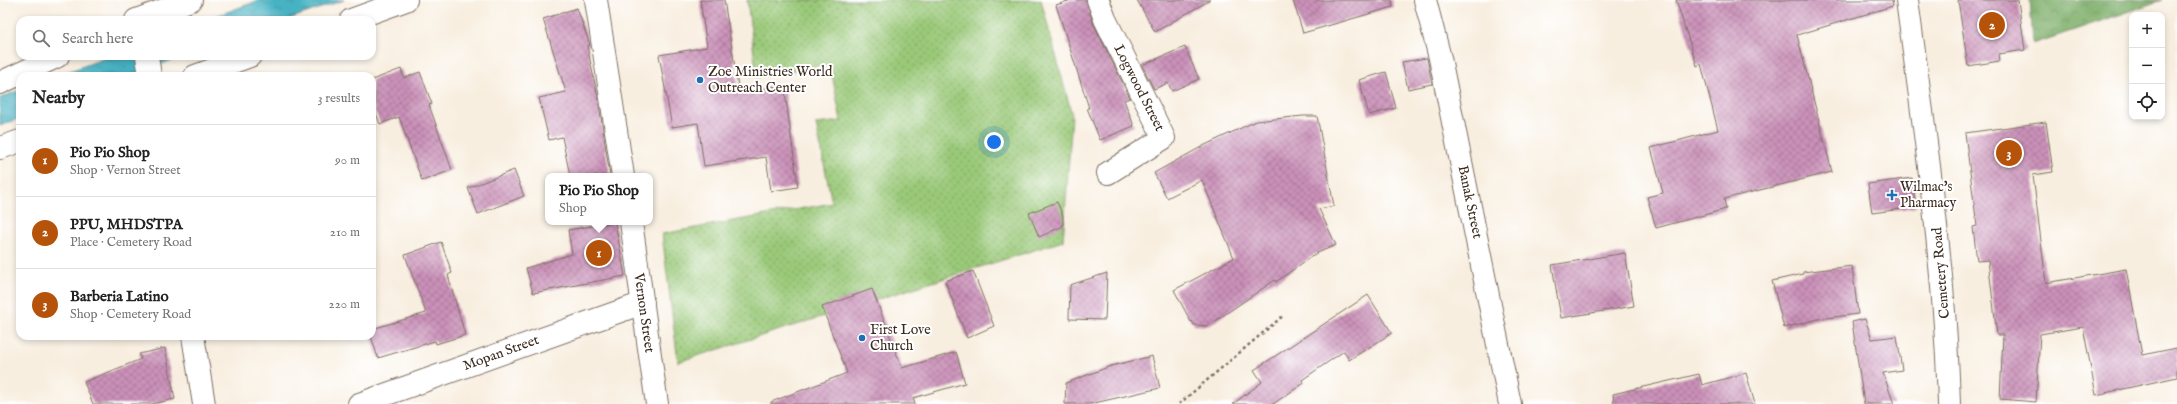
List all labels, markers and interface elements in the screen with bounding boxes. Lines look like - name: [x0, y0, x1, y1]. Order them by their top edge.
- pin: 2: [1979, 10, 2005, 40]
- map controls: [2129, 12, 2165, 120]
- button: +: [2129, 12, 2165, 48]
- search box: [16, 16, 376, 60]
- icon: search: [30, 27, 52, 49]
- text: Search here: [62, 29, 133, 48]
- street label: Logwood Street: [1109, 42, 1169, 135]
- button: −: [2129, 48, 2165, 84]
- place label: Zoe Ministries World Outreach Center: [708, 63, 833, 97]
- marker: Zoe Ministries World Outreach Center: [695, 75, 705, 85]
- button: locate: [2129, 84, 2165, 120]
- text: Nearby: [32, 88, 85, 109]
- text: 3 results: [318, 90, 360, 107]
- your location: [984, 132, 1004, 152]
- pin: 3: [1996, 138, 2022, 168]
- text: Pio Pio Shop: [70, 143, 150, 162]
- text: 1: [43, 152, 47, 169]
- text: 90 m: [335, 152, 360, 169]
- text: Shop · Vernon Street: [70, 162, 181, 179]
- street label: Banak Street: [1453, 164, 1487, 240]
- popup: [545, 173, 653, 225]
- place label: Wilmac's Pharmacy: [1900, 178, 1957, 212]
- text: Pio Pio Shop: [559, 181, 639, 200]
- marker: Wilmac's Pharmacy: [1887, 190, 1897, 200]
- text: Shop: [559, 200, 587, 217]
- text: PPU, MHDSTPA: [70, 215, 183, 234]
- text: 2: [42, 224, 48, 241]
- text: 210 m: [330, 224, 360, 241]
- street label: Cemetery Road: [1928, 226, 1954, 319]
- text: Place · Cemetery Road: [70, 234, 192, 251]
- pin: 1: [586, 238, 612, 268]
- street label: Vernon Street: [629, 271, 659, 354]
- text: Barberia Latino: [70, 287, 168, 306]
- text: 3: [43, 296, 47, 313]
- text: 220 m: [329, 296, 360, 313]
- text: Shop · Cemetery Road: [70, 306, 191, 323]
- place label: First Love Church: [870, 321, 931, 355]
- street label: Mopan Street: [461, 331, 542, 375]
- marker: First Love Church: [857, 333, 867, 343]

